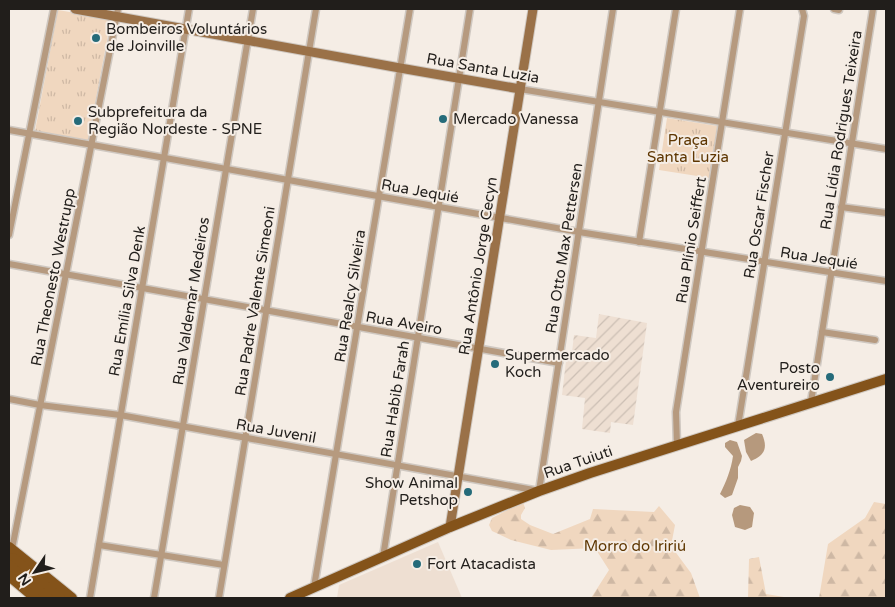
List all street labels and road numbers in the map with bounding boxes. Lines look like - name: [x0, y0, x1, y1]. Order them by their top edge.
- street label: Rua Lídia Rodrigues Teixeira: [816, 29, 866, 231]
- street label: Rua Santa Luzia: [425, 49, 541, 87]
- street label: Rua Oscar Fischer: [740, 150, 778, 280]
- street label: Rua Otto Max Pettersen: [542, 161, 586, 335]
- street label: Rua Jequié: [380, 175, 460, 207]
- street label: Rua Plínio Seiffert: [672, 175, 710, 305]
- street label: Rua Antônio Jorge Cecyn: [455, 176, 501, 356]
- street label: Rua Theonesto Westrupp: [27, 186, 79, 368]
- street label: Rua Padre Valente Simeoni: [231, 205, 279, 397]
- street label: Rua Valdemar Medeiros: [169, 216, 213, 386]
- street label: Rua Emília Silva Denk: [105, 224, 149, 378]
- street label: Rua Realcy Silveira: [331, 228, 369, 364]
- street label: Rua Jequié: [779, 243, 859, 273]
- street label: Rua Aveiro: [364, 307, 444, 339]
- street label: Rua Habib Farah: [377, 339, 413, 459]
- street label: Rua Juvenil: [234, 415, 318, 447]
- street label: Rua Tuiuti: [541, 442, 615, 482]

